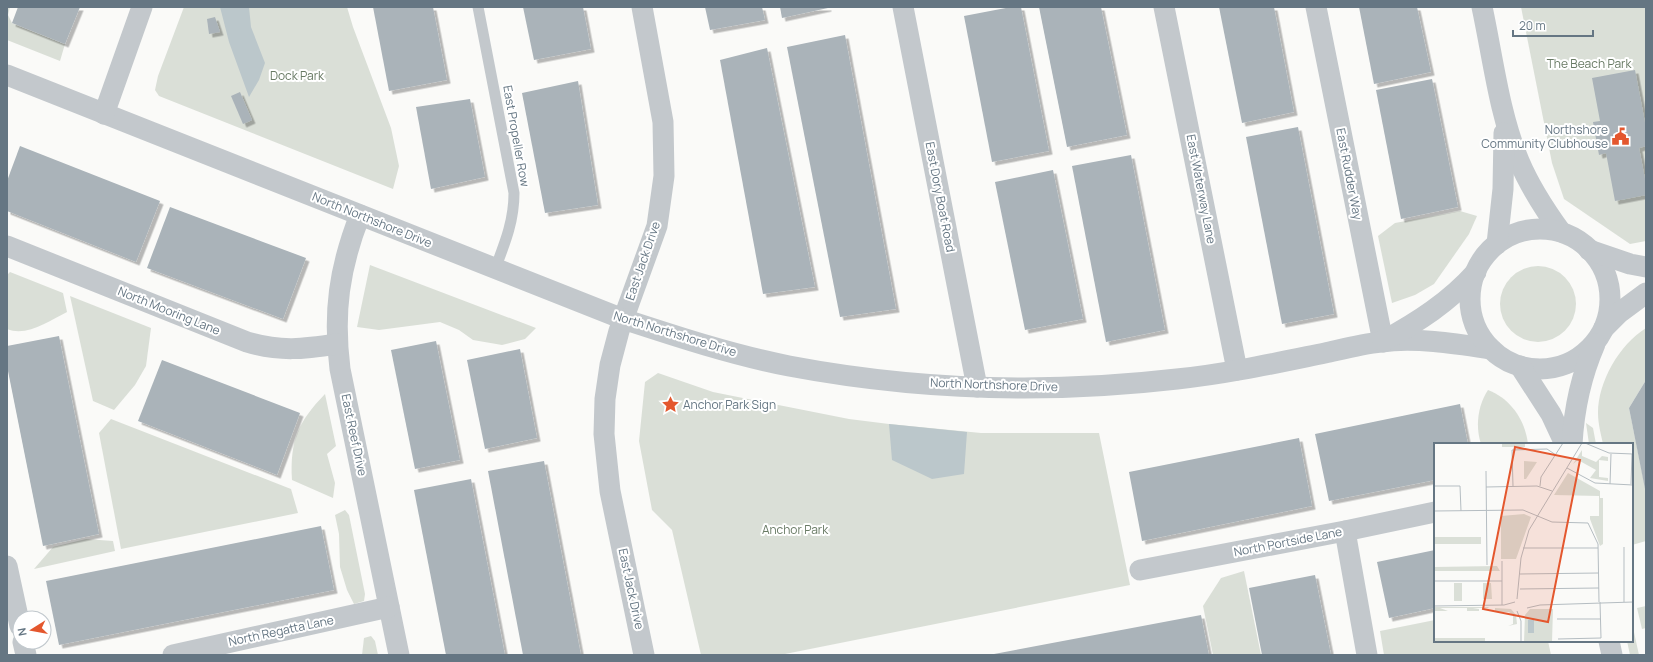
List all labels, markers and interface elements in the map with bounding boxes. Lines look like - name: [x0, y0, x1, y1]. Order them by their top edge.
- scale bar: [1513, 12, 1593, 38]
- text: 20 m: [1519, 17, 1546, 34]
- park label: The Beach Park: [1547, 55, 1632, 72]
- park label: Dock Park: [270, 67, 325, 84]
- street label: East Propeller Row: [499, 84, 534, 188]
- place label: Northshore Community Clubhouse: [1481, 121, 1608, 152]
- street label: East Rudder Way: [1332, 127, 1367, 222]
- public building icon: Northshore Community Clubhouse: [1611, 127, 1631, 147]
- street label: East Waterway Lane: [1183, 133, 1220, 245]
- street label: East Dory Boat Road: [921, 140, 960, 253]
- street label: North Northshore Drive: [310, 188, 435, 251]
- street label: East Jack Drive: [621, 219, 664, 303]
- street label: North Mooring Lane: [116, 282, 223, 339]
- street label: North Northshore Drive: [612, 307, 739, 360]
- street label: North Northshore Drive: [930, 374, 1058, 395]
- street label: East Reef Drive: [338, 392, 371, 477]
- place icon: Anchor Park Sign: [660, 395, 680, 415]
- place label: Anchor Park Sign: [683, 396, 776, 413]
- inset map: [1434, 443, 1633, 642]
- park label: Anchor Park: [762, 521, 829, 538]
- street label: North Portside Lane: [1232, 523, 1343, 560]
- street label: East Jack Drive: [615, 547, 648, 631]
- north arrow: [12, 610, 52, 650]
- street label: North Regatta Lane: [227, 611, 335, 650]
- text: N: [14, 627, 30, 637]

